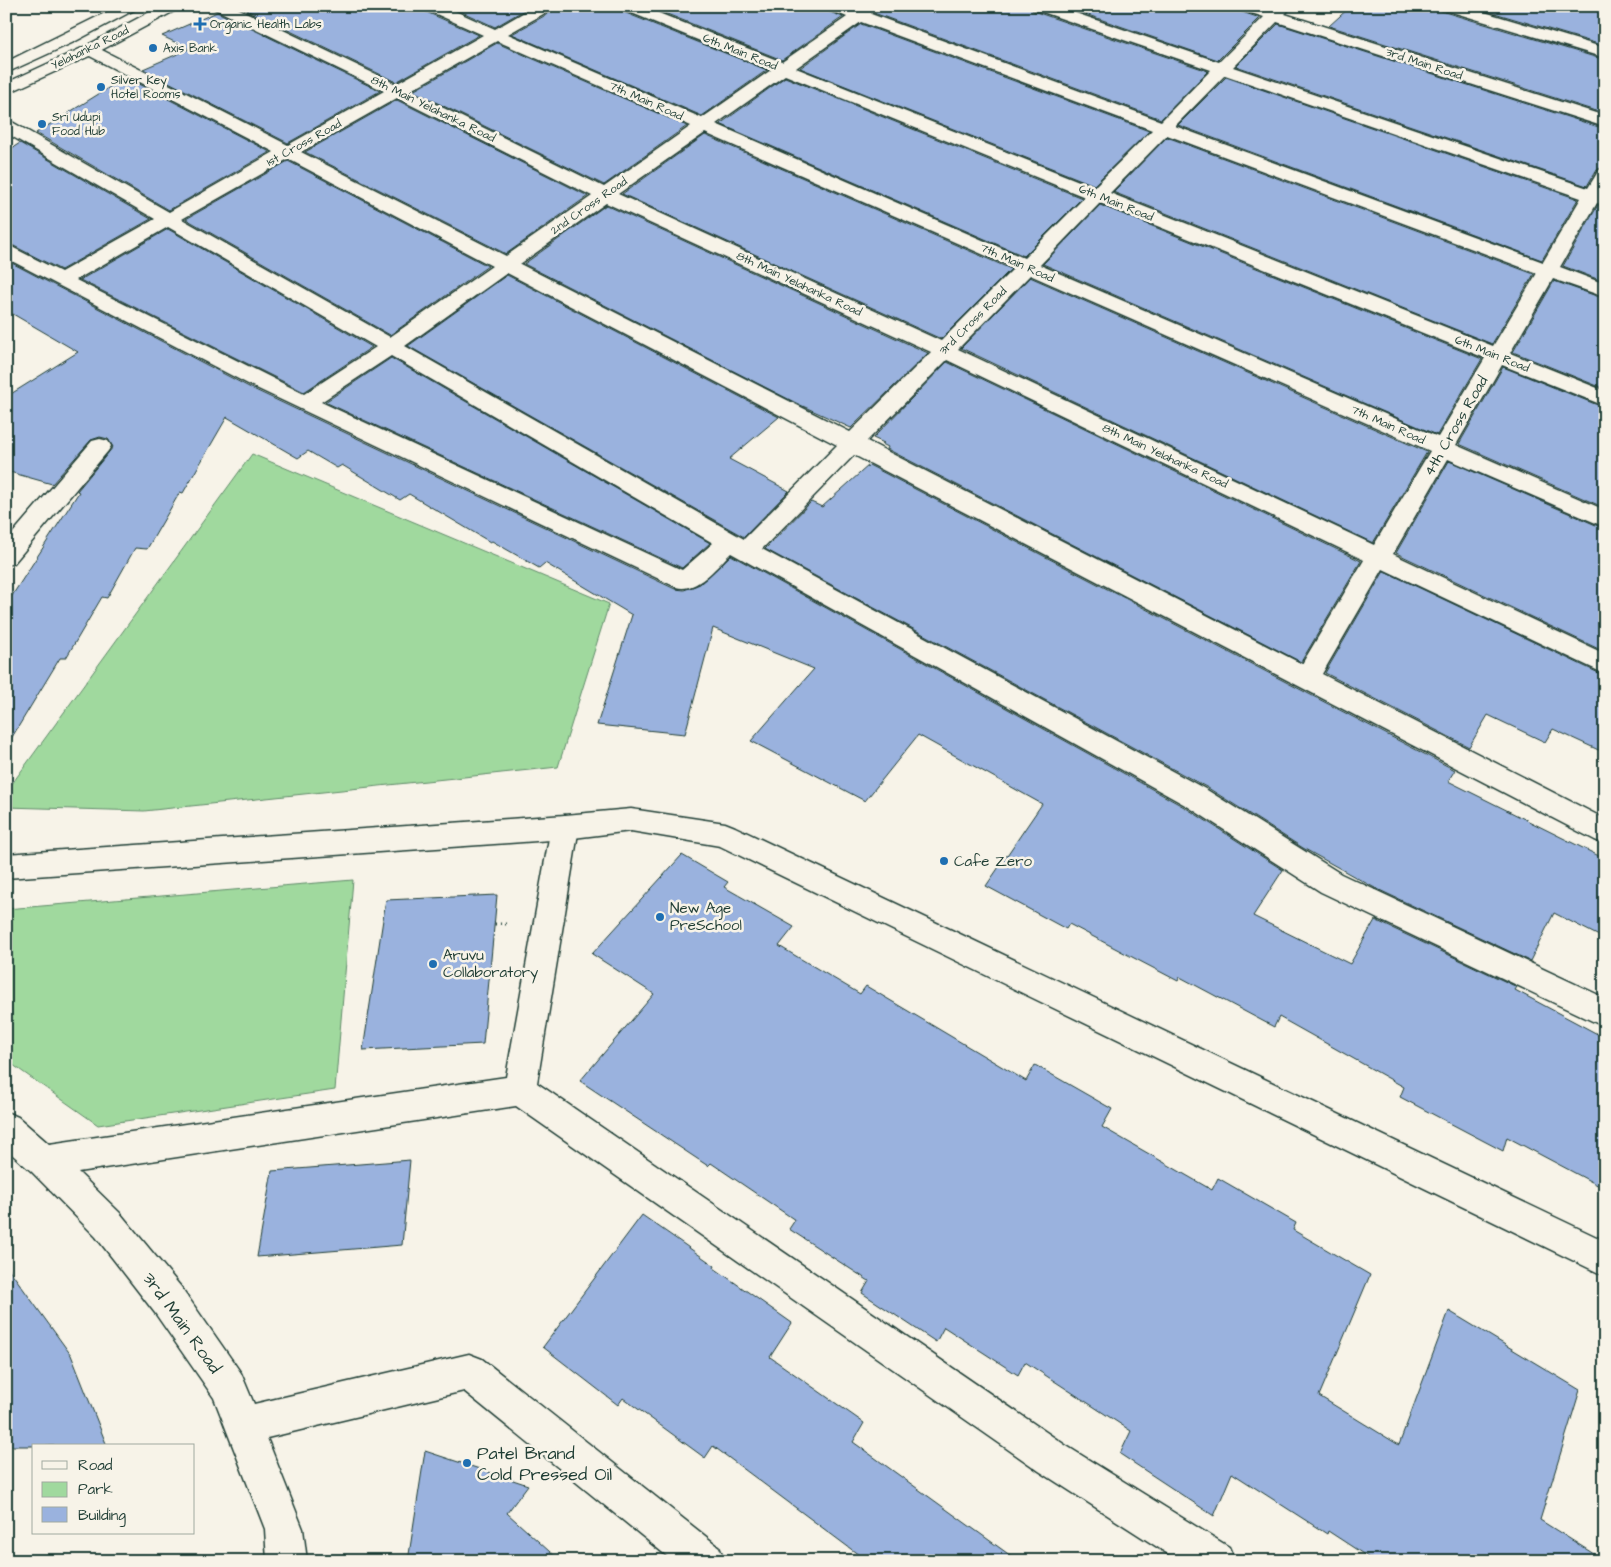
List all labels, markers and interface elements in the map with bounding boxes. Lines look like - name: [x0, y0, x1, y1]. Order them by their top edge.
- place label: Organic Health Labs: [210, 16, 322, 34]
- marker: Organic Health Labs: [194, 18, 206, 30]
- street label: Yelahanka Road: [48, 22, 132, 74]
- street label: 6th Main Road: [700, 29, 780, 75]
- place label: Axis Bank: [163, 40, 218, 57]
- marker: Axis Bank: [147, 42, 159, 54]
- street label: 3rd Main Road: [1383, 44, 1465, 84]
- street label: 8th Main Yelahanka Road: [368, 71, 498, 147]
- place label: Silver Key Hotel Rooms: [111, 72, 180, 103]
- street label: 7th Main Road: [606, 77, 686, 125]
- marker: Silver Key Hotel Rooms: [95, 81, 107, 93]
- place label: Sri Udupi Food Hub: [52, 109, 105, 140]
- street label: 1st Cross Road: [263, 115, 345, 171]
- marker: Sri Udupi Food Hub: [36, 118, 48, 130]
- street label: 2nd Cross Road: [547, 173, 631, 239]
- street label: 6th Main Road: [1076, 180, 1156, 226]
- street label: 7th Main Road: [977, 239, 1057, 287]
- street label: 8th Main Yelahanka Road: [733, 247, 865, 321]
- street label: 3rd Cross Road: [935, 283, 1011, 359]
- street label: 6th Main Road: [1452, 331, 1532, 377]
- street label: 4th Cross Road: [1419, 372, 1493, 480]
- street label: 7th Main Road: [1348, 401, 1428, 449]
- street label: 8th Main Yelahanka Road: [1099, 419, 1231, 493]
- place label: Cafe Zero: [954, 851, 1032, 872]
- marker: Cafe Zero: [938, 855, 950, 867]
- place label: New Age PreSchool: [670, 898, 742, 936]
- marker: New Age PreSchool: [654, 911, 666, 923]
- place label: Aruvu Collaboratory: [443, 945, 538, 984]
- marker: Aruvu Collaboratory: [427, 958, 439, 970]
- street label: 3rd Main Road: [137, 1267, 227, 1379]
- place label: Patel Brand Cold Pressed Oil: [477, 1441, 612, 1487]
- legend: [32, 1444, 195, 1534]
- text: Road: [78, 1455, 113, 1476]
- marker: Patel Brand Cold Pressed Oil: [461, 1457, 473, 1469]
- text: Park: [78, 1479, 113, 1500]
- text: Building: [78, 1505, 126, 1527]

